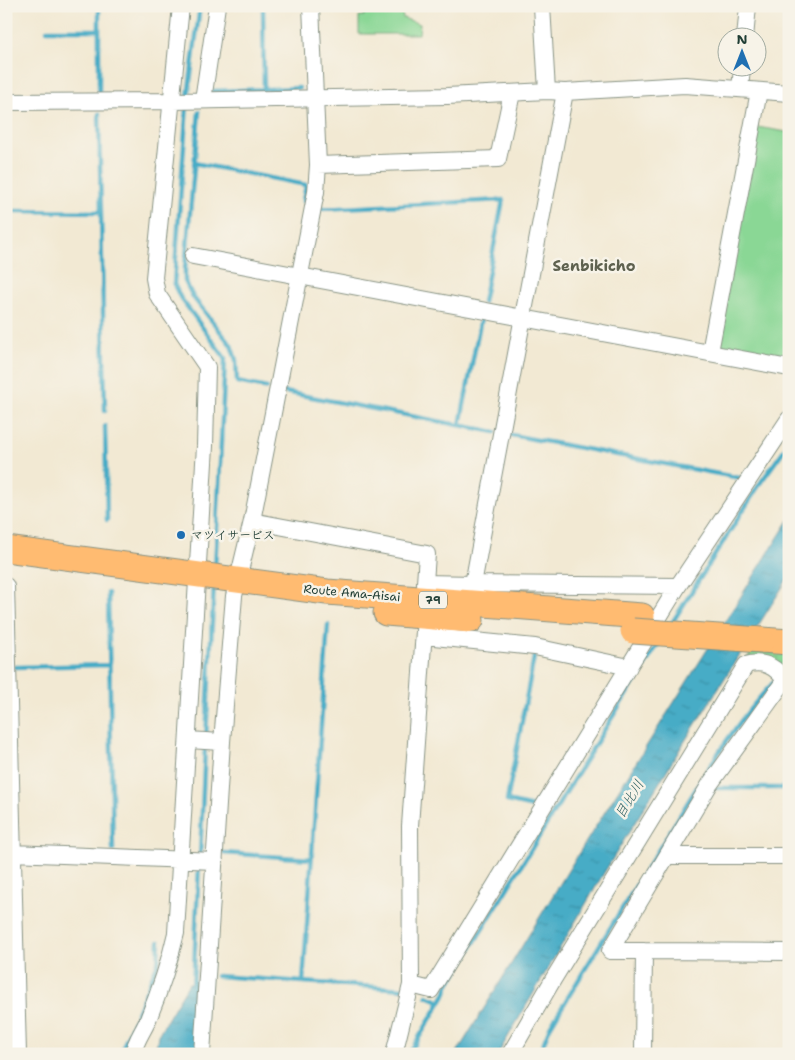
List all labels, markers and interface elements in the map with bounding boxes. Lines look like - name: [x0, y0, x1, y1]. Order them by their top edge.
- north arrow: [718, 28, 768, 78]
- text: N: [736, 30, 748, 48]
- district label: Senbikicho: [553, 256, 636, 276]
- place label: マツイサービス: [191, 527, 275, 543]
- marker: マツイサービス: [175, 529, 187, 541]
- street label: Route Ama-Aisai: [303, 581, 401, 605]
- road number: 79: [419, 592, 447, 608]
- water label: 目比川: [610, 776, 648, 822]

